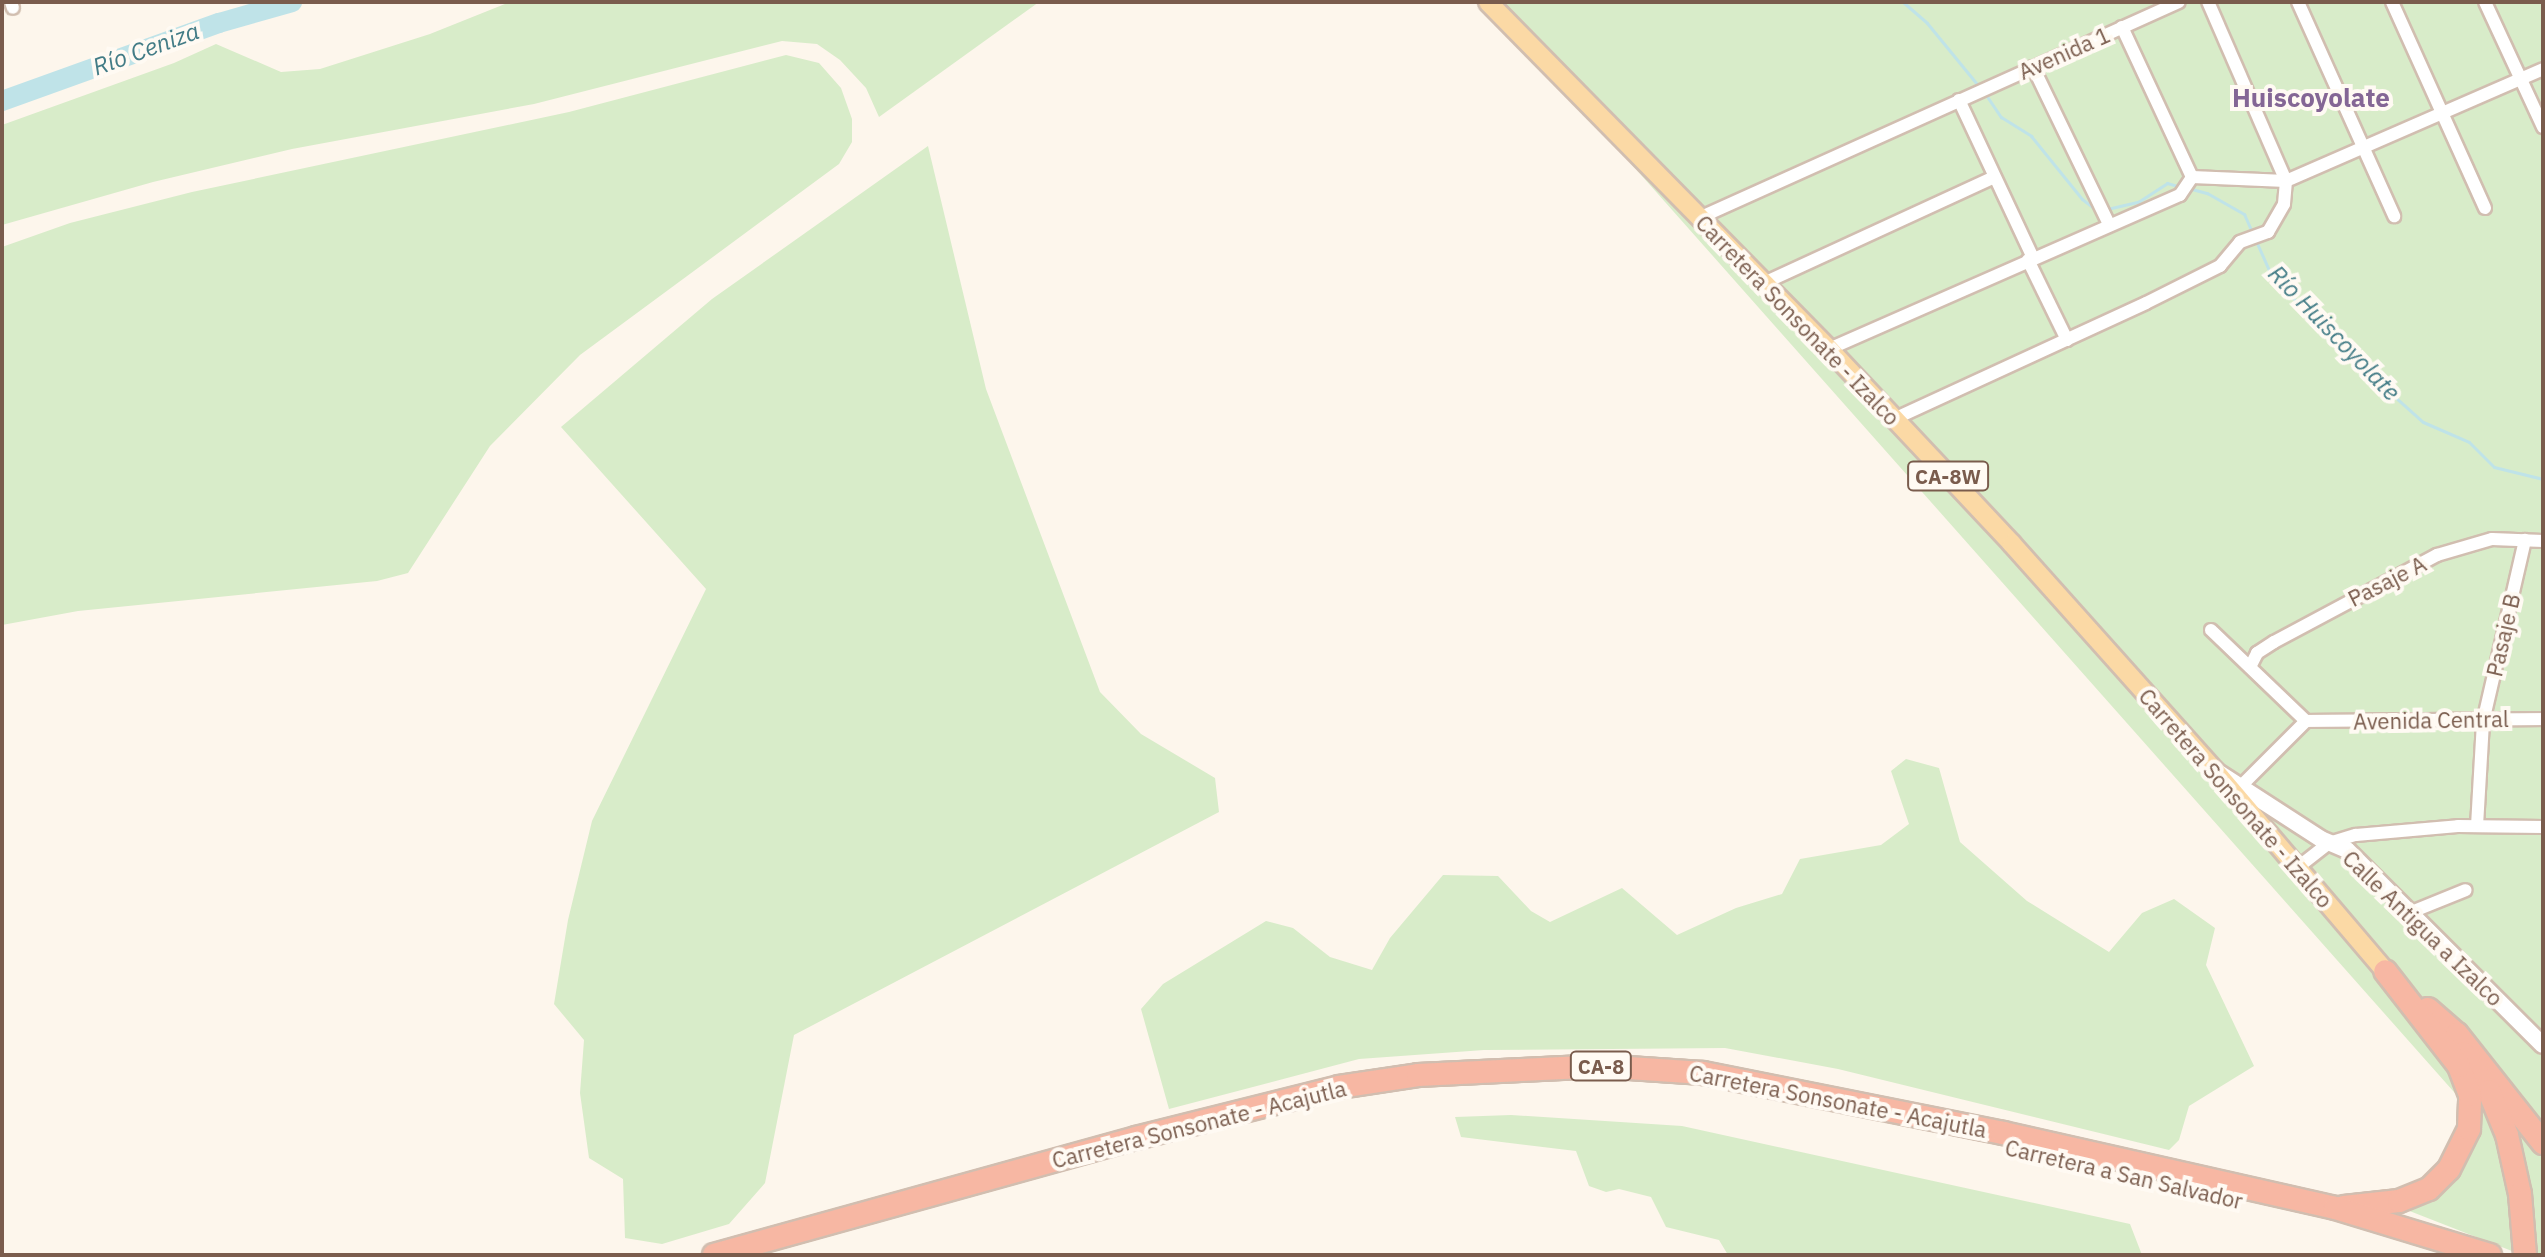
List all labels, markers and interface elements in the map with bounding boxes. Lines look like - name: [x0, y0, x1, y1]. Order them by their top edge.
- water label: Río Ceniza: [89, 16, 203, 82]
- street label: Avenida 1: [2014, 21, 2114, 85]
- district label: Huiscoyolate: [2232, 82, 2390, 114]
- street label: Carretera Sonsonate - Izalco: [1691, 209, 1905, 431]
- water label: Río Huiscoyolate: [2262, 259, 2406, 407]
- road number: CA-8W: [1906, 460, 1990, 492]
- street label: Pasaje A: [2343, 550, 2431, 612]
- street label: Pasaje B: [2481, 591, 2525, 679]
- street label: Carretera Sonsonate - Izalco: [2134, 683, 2338, 913]
- street label: Avenida Central: [2353, 705, 2509, 735]
- street label: Calle Antigua a Izalco: [2337, 845, 2509, 1011]
- road number: CA-8: [1569, 1050, 1633, 1082]
- street label: Carretera Sonsonate - Acajutla: [1687, 1059, 1989, 1143]
- street label: Carretera Sonsonate - Acajutla: [1049, 1075, 1349, 1173]
- street label: Carretera a San Salvador: [2003, 1134, 2245, 1214]

